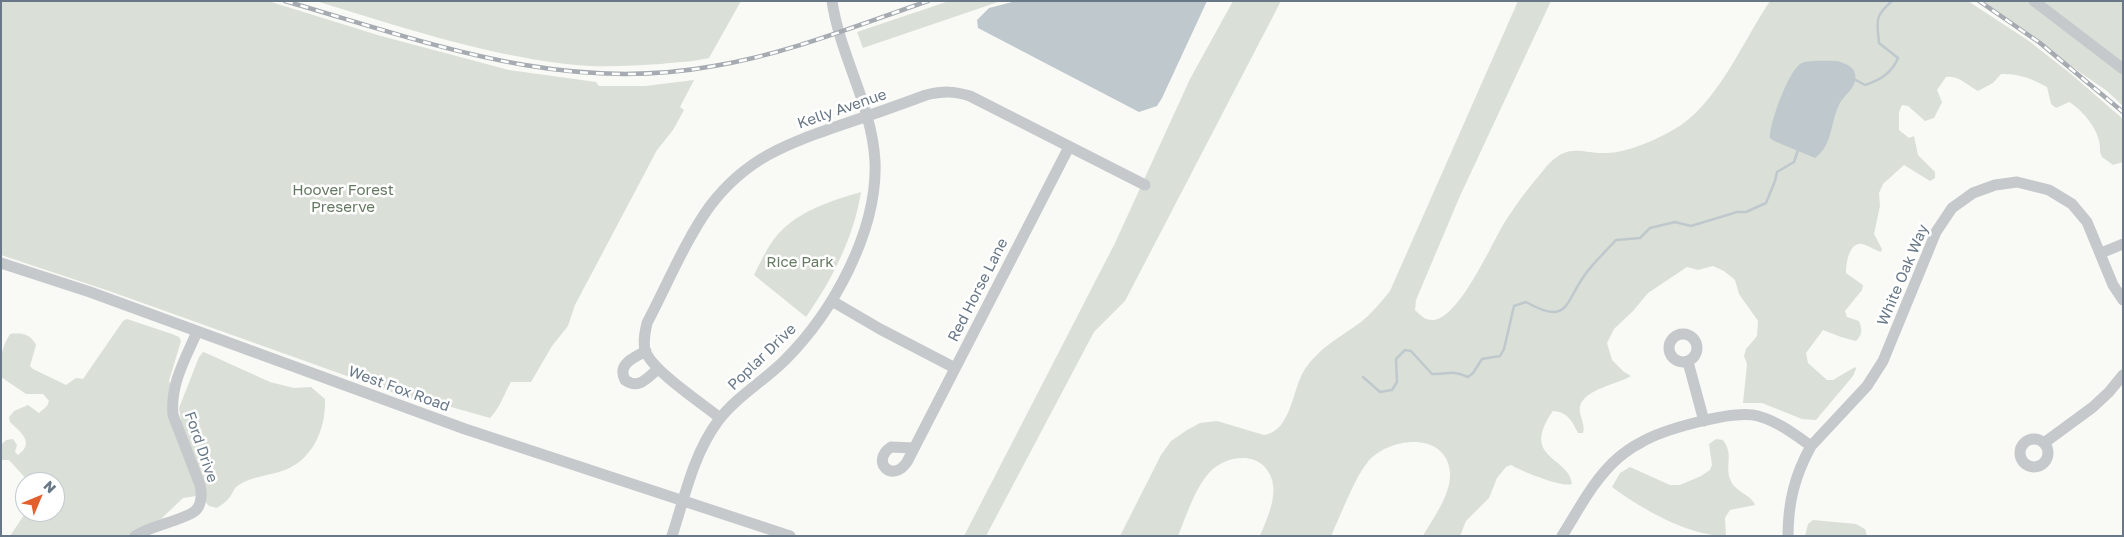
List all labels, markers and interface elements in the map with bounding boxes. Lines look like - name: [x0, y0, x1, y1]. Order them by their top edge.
- street label: Kelly Avenue: [795, 85, 889, 133]
- park label: Hoover Forest Preserve: [292, 181, 394, 216]
- street label: White Oak Way: [1874, 222, 1932, 328]
- street label: Red Horse Lane: [944, 235, 1012, 345]
- park label: Rice Park: [766, 253, 834, 271]
- street label: Poplar Drive: [724, 320, 800, 394]
- street label: West Fox Road: [346, 362, 452, 416]
- street label: Ford Drive: [181, 409, 221, 485]
- north arrow: [15, 472, 65, 522]
- text: N: [40, 477, 60, 497]

